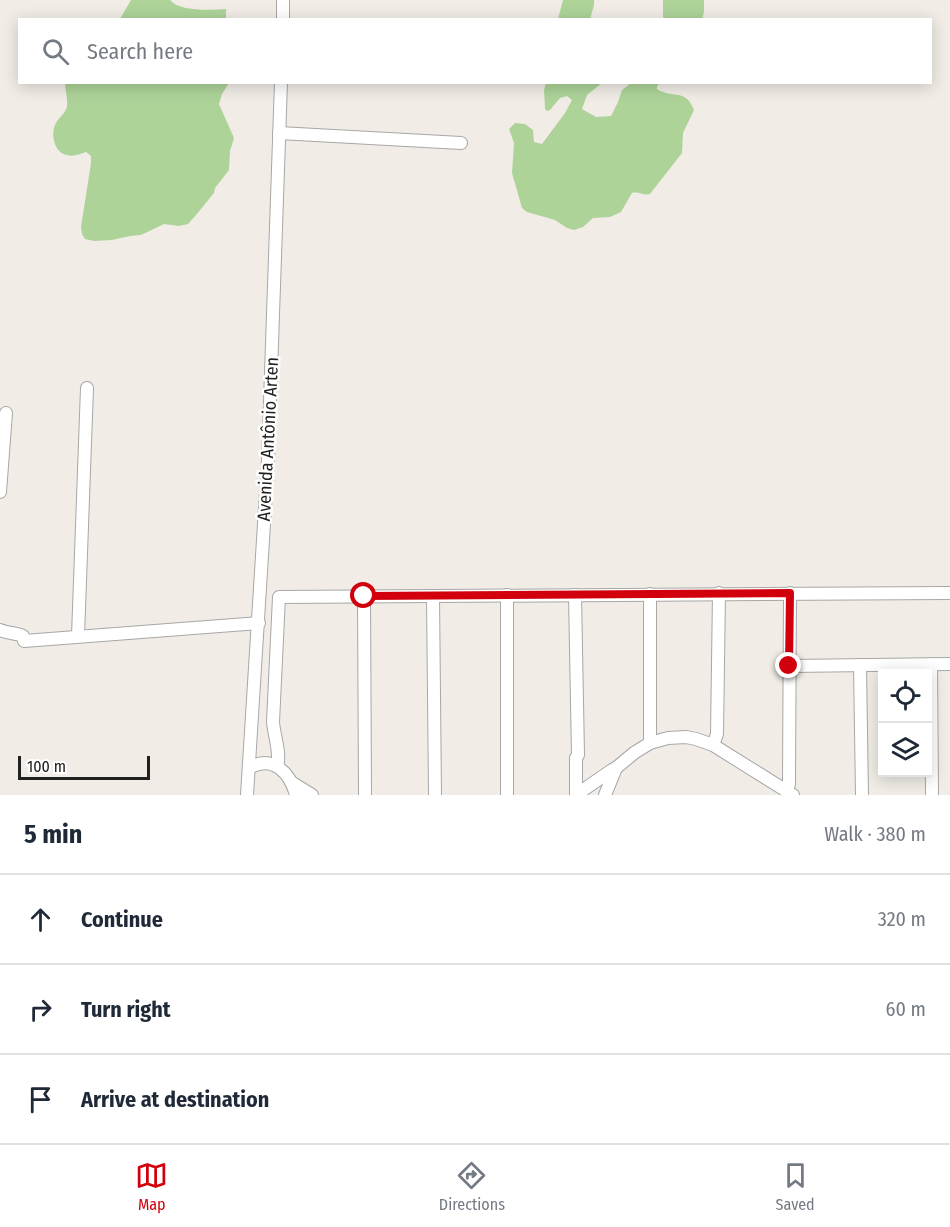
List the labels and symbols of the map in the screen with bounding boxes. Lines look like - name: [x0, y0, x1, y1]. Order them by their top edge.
- street label: Avenida Antônio Arten: [253, 356, 283, 522]
- route start: [350, 582, 376, 608]
- route end: [775, 652, 801, 678]
- scale bar: [18, 753, 150, 780]

